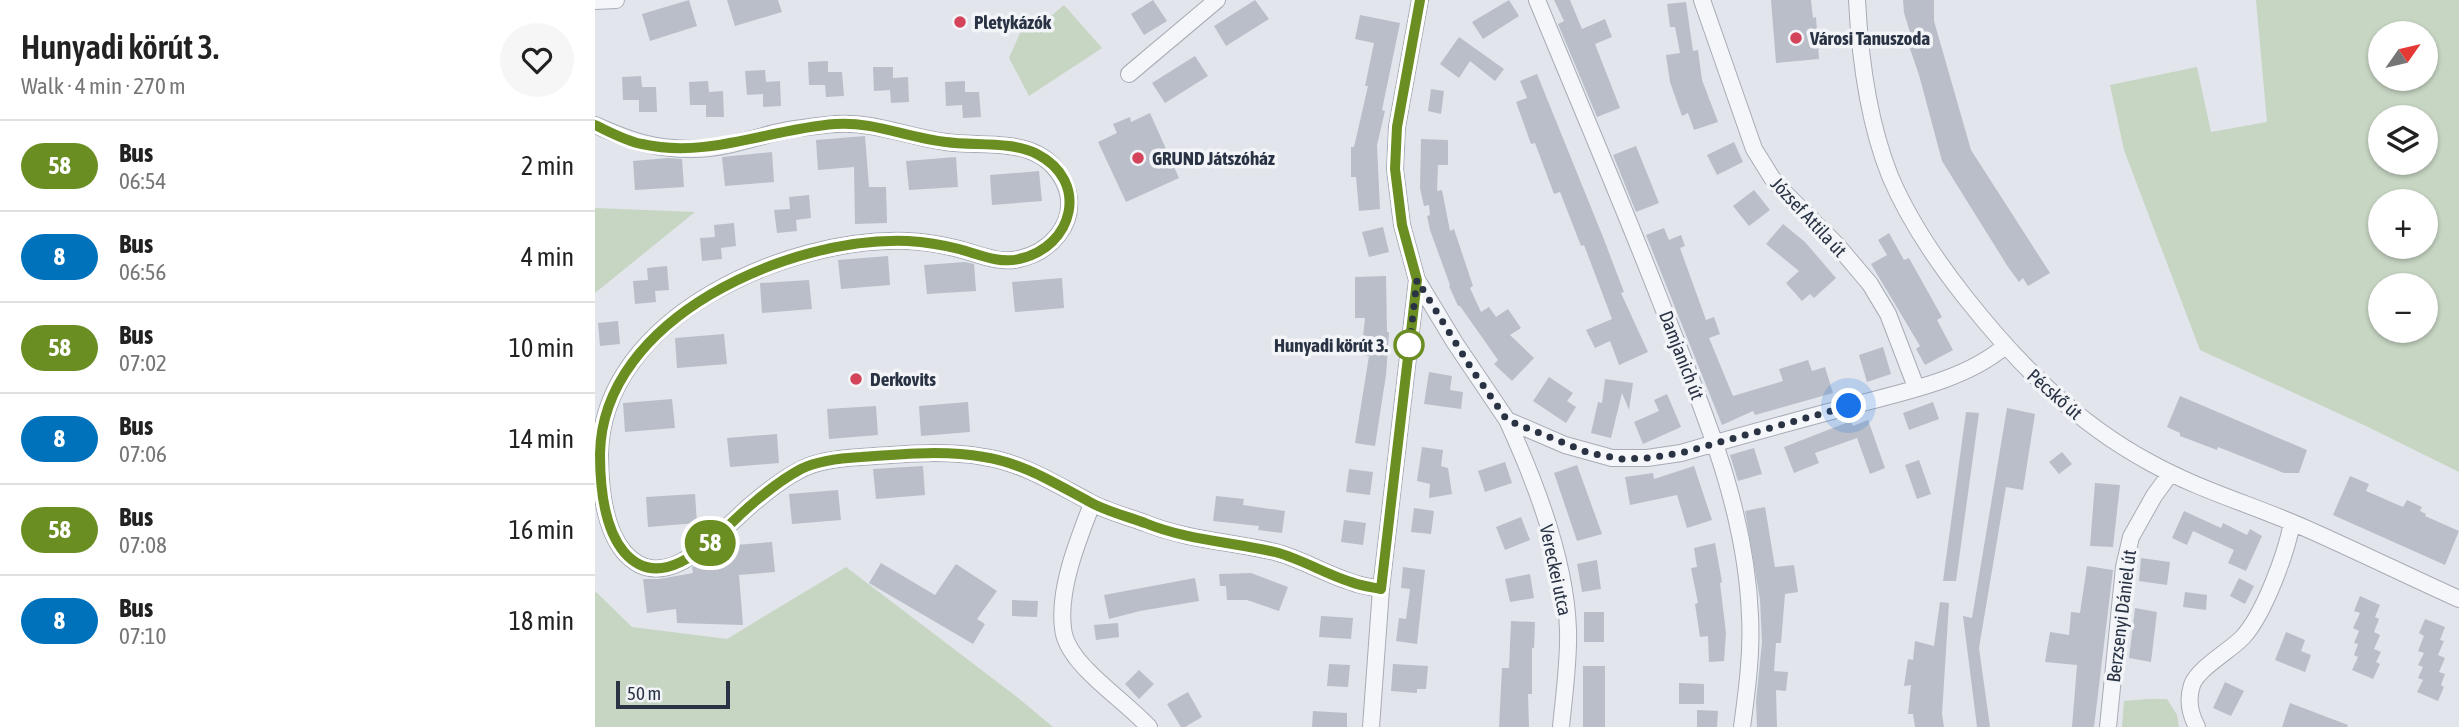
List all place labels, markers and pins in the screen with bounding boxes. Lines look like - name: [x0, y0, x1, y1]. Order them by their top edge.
- place label: Pletykázók: [974, 11, 1052, 33]
- marker: Pletykázók: [952, 14, 968, 30]
- place label: Városi Tanuszoda: [1809, 27, 1930, 49]
- marker: Városi Tanuszoda: [1788, 30, 1804, 46]
- place label: GRUND Játszóház: [1152, 147, 1275, 169]
- marker: GRUND Játszóház: [1130, 150, 1146, 166]
- marker: Hunyadi körút 3.: [1394, 330, 1424, 360]
- place label: Hunyadi körút 3.: [1274, 334, 1389, 356]
- place label: Derkovits: [870, 368, 936, 390]
- marker: Derkovits: [848, 371, 864, 387]

